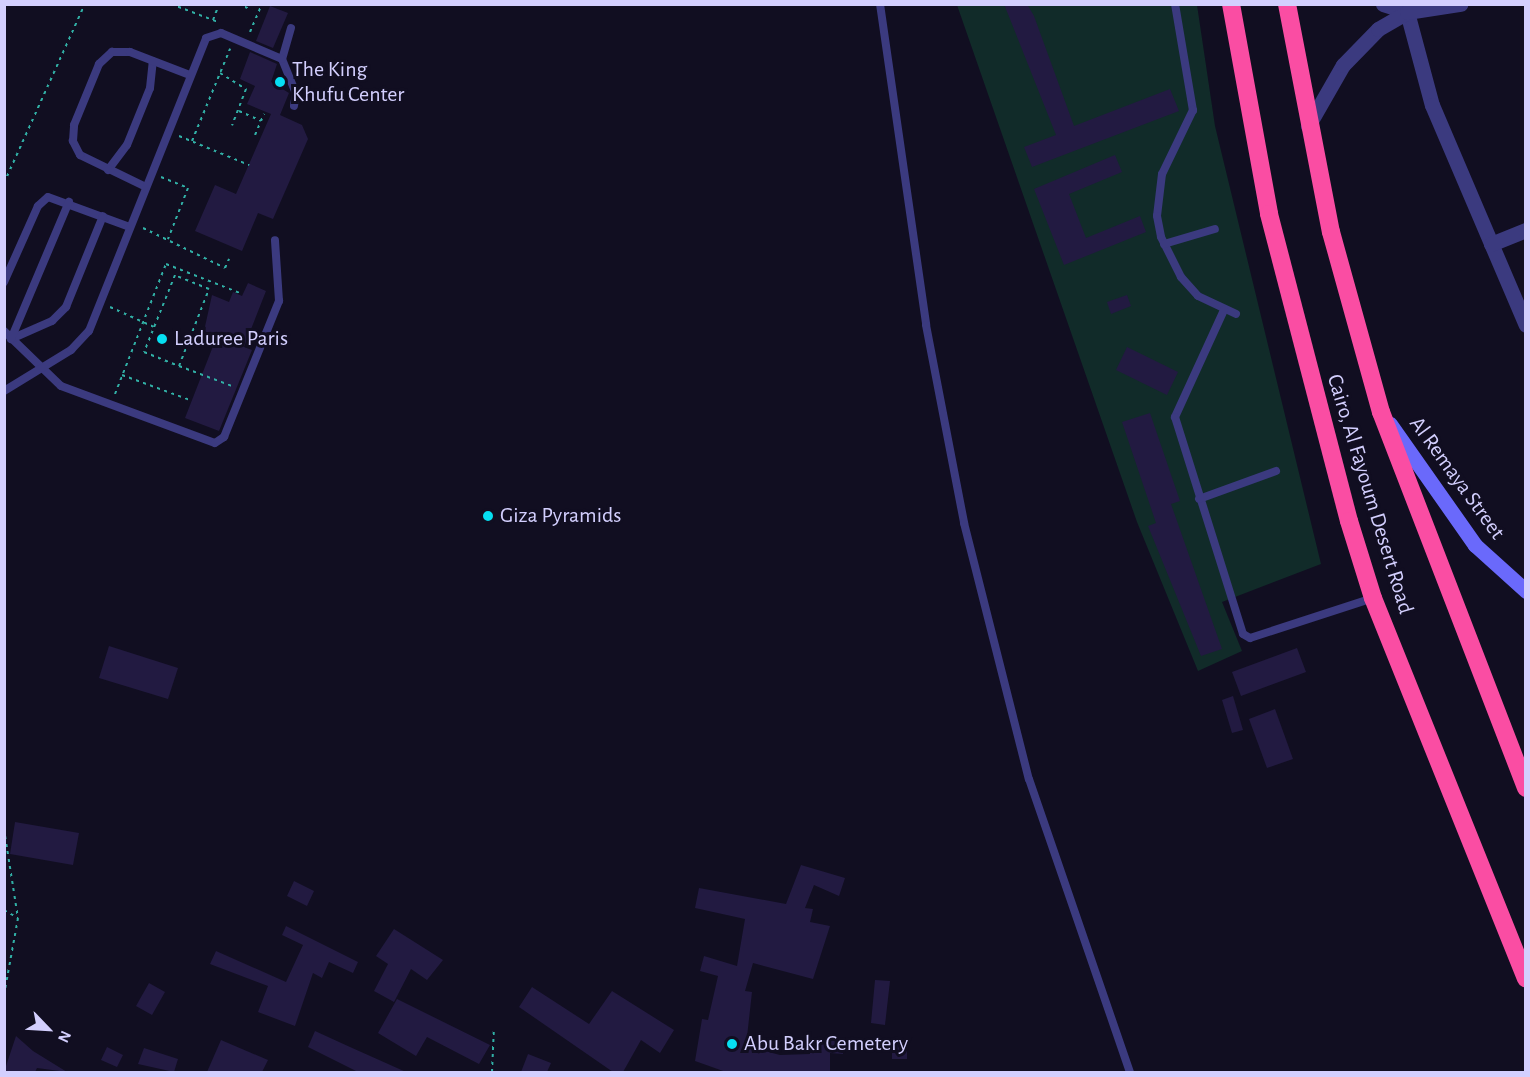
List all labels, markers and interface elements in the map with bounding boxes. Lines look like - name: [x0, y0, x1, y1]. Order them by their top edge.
- place label: The King Khufu Center: [292, 56, 404, 107]
- marker: The King Khufu Center: [273, 75, 287, 89]
- place label: Laduree Paris: [174, 326, 288, 352]
- marker: Laduree Paris: [155, 332, 169, 346]
- street label: Cairo, Al Fayoum Desert Road: [1321, 371, 1419, 617]
- street label: Al Remaya Street: [1404, 411, 1510, 545]
- place label: Giza Pyramids: [500, 503, 622, 529]
- marker: Giza Pyramids: [481, 509, 495, 523]
- north arrow: [18, 999, 78, 1059]
- text: N: [55, 1028, 74, 1045]
- place label: Abu Bakr Cemetery: [744, 1031, 908, 1057]
- marker: Abu Bakr Cemetery: [725, 1037, 739, 1051]

